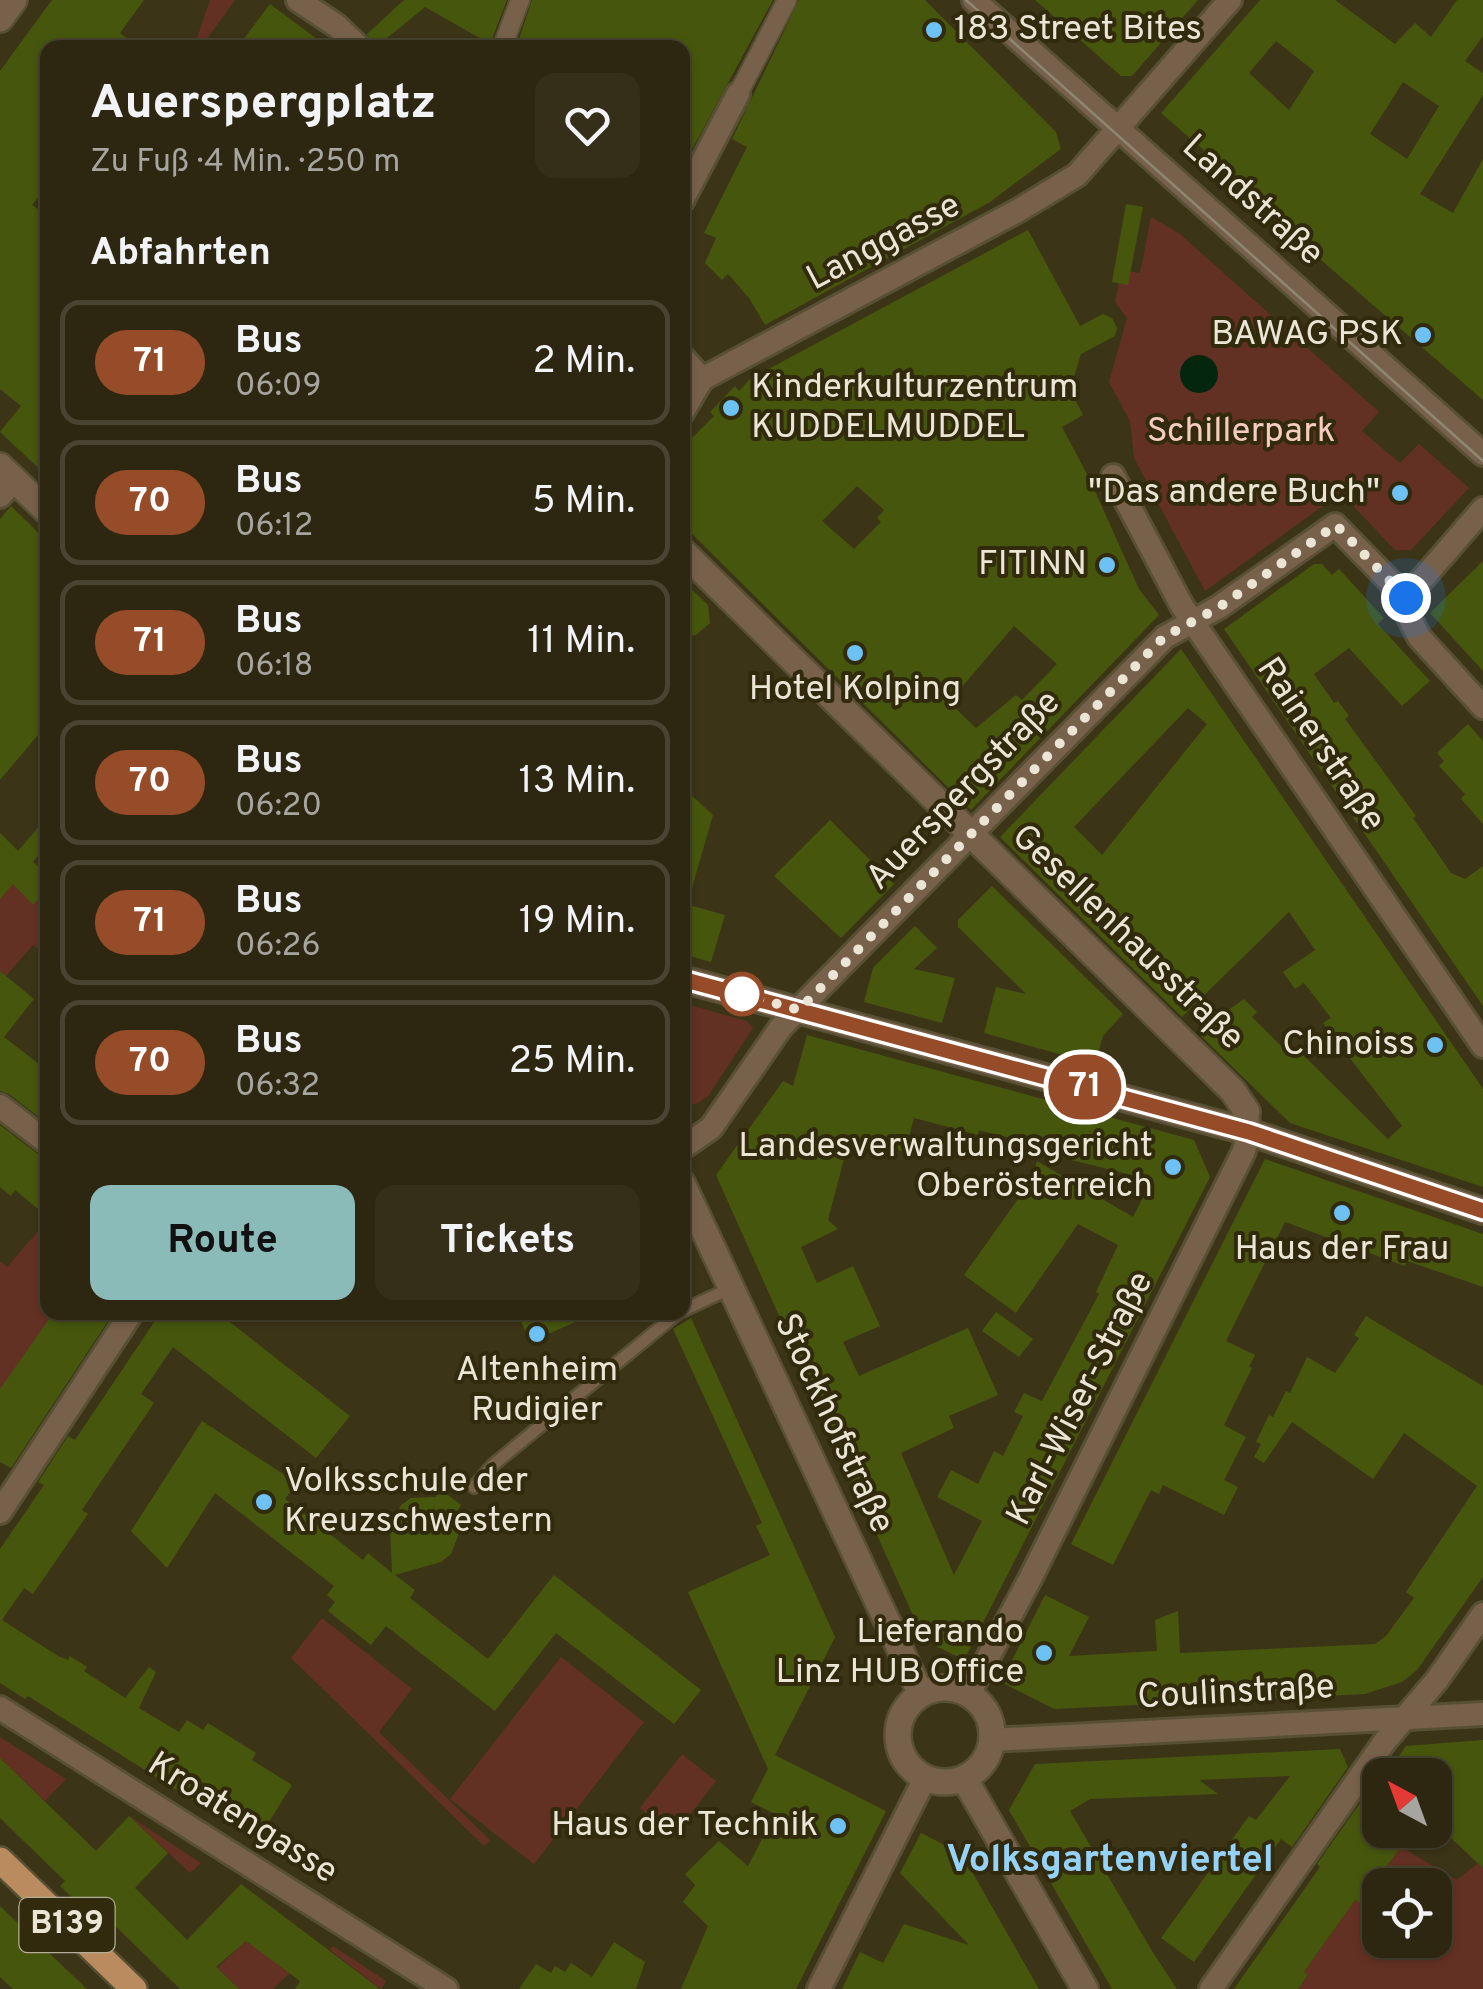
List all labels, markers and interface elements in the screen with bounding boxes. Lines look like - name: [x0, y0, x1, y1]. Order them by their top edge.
- place label: 183 Street Bites: [954, 8, 1202, 52]
- marker: 183 Street Bites: [923, 19, 945, 41]
- button: heart: [535, 73, 640, 178]
- text: Auerspergplatz: [90, 75, 436, 135]
- street label: Landstraße: [1172, 126, 1332, 276]
- text: Zu Fuß · 4 Min. · 250 m: [90, 143, 400, 183]
- street label: Langgasse: [800, 184, 968, 302]
- text: Abfahrten: [90, 230, 271, 279]
- place label: BAWAG PSK: [1211, 313, 1403, 357]
- text: Bus: [235, 318, 302, 367]
- marker: BAWAG PSK: [1412, 324, 1434, 346]
- text: 2 Min.: [532, 338, 635, 387]
- text: 71: [133, 340, 167, 384]
- place label: Kinderkulturzentrum KUDDELMUDDEL: [751, 366, 1078, 450]
- text: 06:09: [235, 367, 322, 407]
- marker: Kinderkulturzentrum KUDDELMUDDEL: [720, 397, 742, 419]
- park label: Schillerpark: [1147, 410, 1335, 454]
- text: Bus: [235, 458, 302, 507]
- place label: "Das andere Buch": [1088, 471, 1380, 515]
- text: 5 Min.: [532, 478, 635, 527]
- text: 70: [129, 480, 171, 524]
- marker: "Das andere Buch": [1389, 482, 1411, 504]
- text: 06:12: [235, 507, 313, 547]
- place label: FITINN: [978, 543, 1087, 587]
- marker: FITINN: [1096, 554, 1118, 576]
- your location: [1381, 573, 1431, 623]
- text: Bus: [235, 598, 302, 647]
- text: 11 Min.: [527, 618, 635, 667]
- text: 71: [133, 620, 167, 664]
- marker: Hotel Kolping: [844, 642, 866, 664]
- text: 06:18: [235, 647, 313, 687]
- street label: Rainerstraße: [1246, 650, 1394, 840]
- place label: Hotel Kolping: [749, 668, 961, 712]
- street label: Auerspergstraße: [857, 682, 1071, 900]
- text: Bus: [235, 738, 302, 787]
- text: 13 Min.: [519, 758, 635, 807]
- text: 70: [129, 760, 171, 804]
- text: 06:20: [235, 787, 322, 827]
- street label: Gesellenhausstraße: [1001, 816, 1253, 1060]
- text: Bus: [235, 878, 302, 927]
- text: 19 Min.: [519, 898, 635, 947]
- text: 71: [133, 900, 167, 944]
- text: 06:26: [235, 927, 321, 967]
- unlabelled marker: [721, 973, 763, 1015]
- text: Bus: [235, 1018, 302, 1067]
- place label: Chinoiss: [1282, 1023, 1415, 1067]
- marker: Chinoiss: [1424, 1034, 1446, 1056]
- text: 25 Min.: [509, 1038, 635, 1087]
- text: 70: [129, 1040, 171, 1084]
- line badge: 71: [1040, 1054, 1130, 1120]
- text: 71: [1068, 1065, 1102, 1109]
- text: 06:32: [235, 1067, 320, 1107]
- place label: Landesverwaltungsgericht Oberösterreich: [738, 1125, 1153, 1209]
- marker: Landesverwaltungsgericht Oberösterreich: [1162, 1156, 1184, 1178]
- button: Route: [90, 1185, 355, 1300]
- button: Tickets: [375, 1185, 640, 1300]
- marker: Haus der Frau: [1331, 1202, 1353, 1224]
- place label: Haus der Frau: [1235, 1228, 1449, 1272]
- street label: Karl-Wiser-Straße: [998, 1265, 1164, 1533]
- street label: Stockhofstraße: [763, 1307, 903, 1541]
- marker: Altenheim Rudigier: [526, 1323, 548, 1345]
- place label: Altenheim Rudigier: [456, 1349, 618, 1433]
- place label: Volksschule der Kreuzschwestern: [284, 1460, 553, 1544]
- marker: Volksschule der Kreuzschwestern: [253, 1491, 275, 1513]
- place label: Lieferando Linz HUB Office: [776, 1611, 1024, 1695]
- marker: Lieferando Linz HUB Office: [1033, 1642, 1055, 1664]
- street label: Coulinstraße: [1136, 1666, 1336, 1720]
- street label: Kroatengasse: [139, 1743, 345, 1895]
- north arrow: [1362, 1758, 1452, 1848]
- map controls: [1362, 1758, 1452, 1958]
- place label: Haus der Technik: [551, 1804, 818, 1848]
- marker: Haus der Technik: [827, 1815, 849, 1837]
- district label: Volksgartenviertel: [946, 1837, 1274, 1886]
- button: locate: [1362, 1868, 1452, 1958]
- road number: B139: [20, 1898, 114, 1952]

